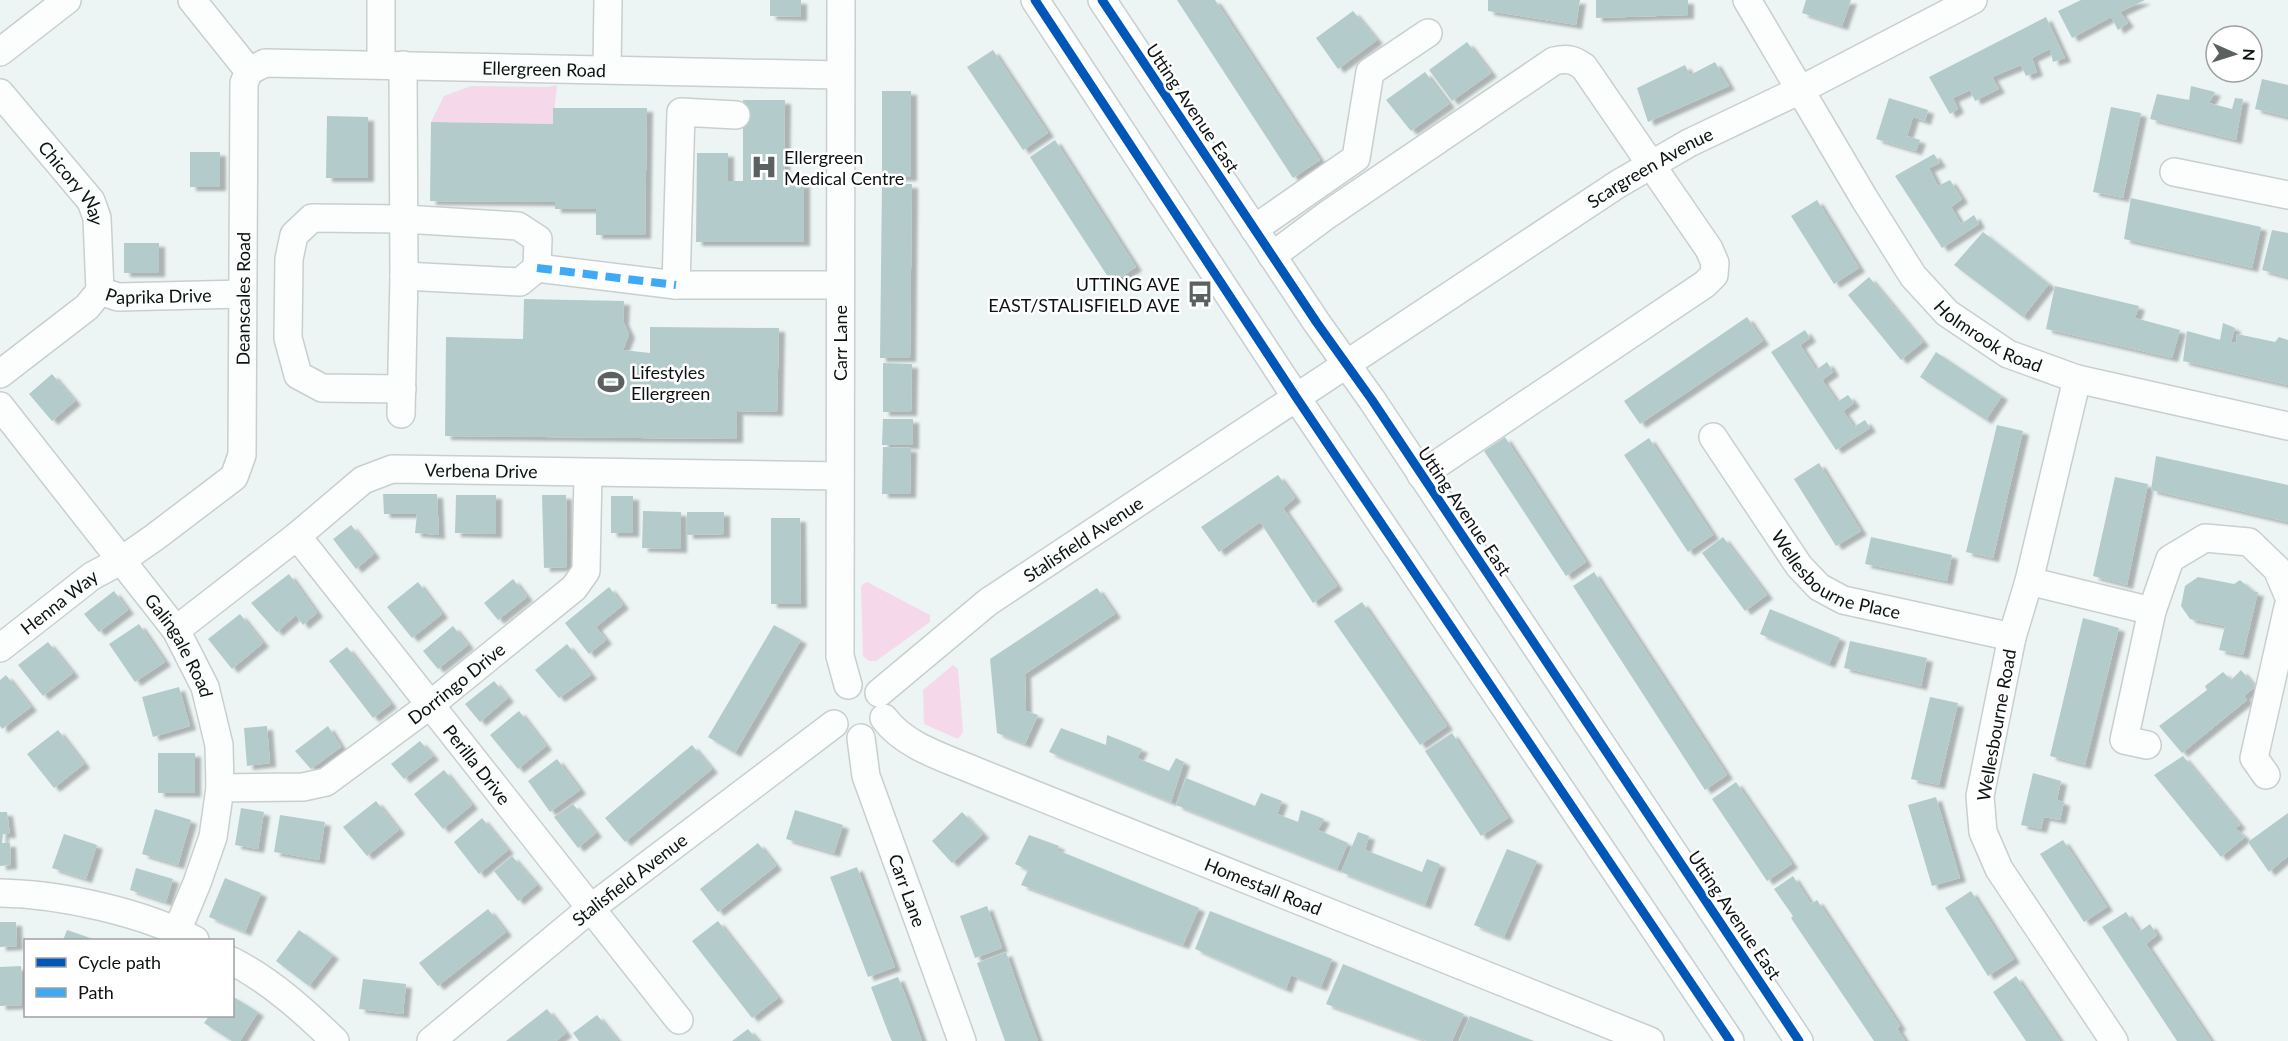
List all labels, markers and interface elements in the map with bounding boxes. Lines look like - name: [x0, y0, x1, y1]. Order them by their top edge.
- north arrow: [2204, 24, 2264, 84]
- street label: Utting Avenue East: [1142, 39, 1245, 177]
- text: N: [2240, 48, 2259, 61]
- street label: Ellergreen Road: [482, 57, 606, 81]
- street label: Scargreen Avenue: [1583, 122, 1716, 213]
- street label: Chicory Way: [34, 136, 108, 226]
- place label: Ellergreen Medical Centre: [784, 146, 904, 189]
- hospital icon: Ellergreen Medical Centre: [749, 152, 779, 182]
- street label: Deanscales Road: [231, 232, 254, 366]
- place label: UTTING AVE EAST/STALISFIELD AVE: [988, 273, 1180, 316]
- bus stop icon: UTTING AVE EAST/STALISFIELD AVE: [1185, 279, 1215, 309]
- street label: Paprika Drive: [103, 283, 212, 308]
- street label: Holmrook Road: [1929, 295, 2045, 377]
- street label: Carr Lane: [829, 305, 851, 381]
- place label: Lifestyles Ellergreen: [631, 361, 710, 404]
- sports icon: Lifestyles Ellergreen: [596, 367, 626, 397]
- street label: Utting Avenue East: [1414, 442, 1517, 580]
- street label: Verbena Drive: [424, 459, 538, 482]
- street label: Stalisfield Avenue: [1019, 491, 1147, 587]
- street label: Wellesbourne Place: [1767, 526, 1903, 623]
- street label: Henna Way: [16, 564, 103, 639]
- street label: Galingale Road: [140, 589, 218, 699]
- street label: Dorringo Drive: [403, 638, 509, 729]
- street label: Wellesbourne Road: [1972, 647, 2020, 803]
- street label: Perilla Drive: [439, 720, 516, 809]
- street label: Stalisfield Avenue: [567, 828, 691, 930]
- street label: Utting Avenue East: [1684, 846, 1787, 984]
- street label: Carr Lane: [884, 851, 931, 930]
- street label: Homestall Road: [1201, 853, 1325, 919]
- legend: [24, 939, 234, 1017]
- text: Cycle path: [78, 951, 161, 973]
- text: Path: [78, 981, 114, 1003]

